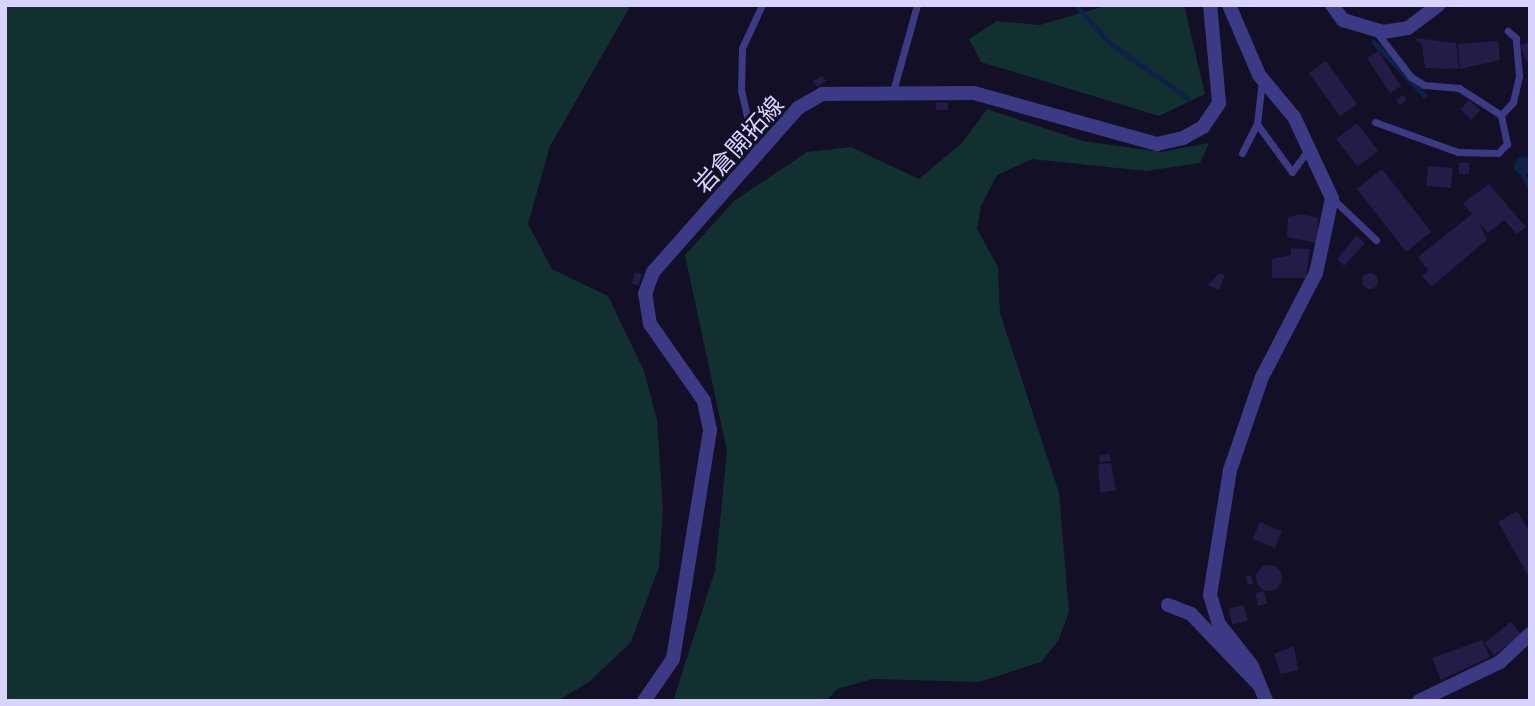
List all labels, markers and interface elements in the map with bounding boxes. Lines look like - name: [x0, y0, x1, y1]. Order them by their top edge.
- street label: 岩倉開拓線: [687, 90, 789, 198]

